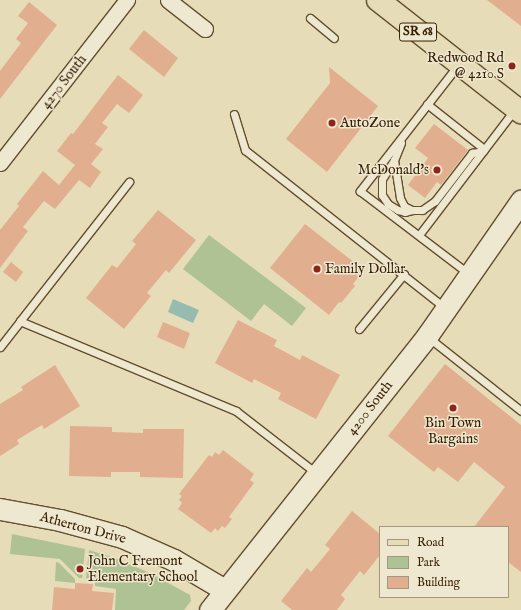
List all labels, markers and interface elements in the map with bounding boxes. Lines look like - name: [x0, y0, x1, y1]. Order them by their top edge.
- road number: SR 68: [399, 21, 437, 43]
- place label: Redwood Rd @ 4210 S: [427, 50, 504, 82]
- street label: 4270 South: [38, 52, 90, 112]
- marker: Redwood Rd @ 4210 S: [507, 61, 517, 71]
- place label: AutoZone: [340, 115, 400, 131]
- marker: AutoZone: [327, 118, 337, 128]
- place label: McDonald's: [358, 162, 429, 178]
- marker: McDonald's: [432, 165, 442, 175]
- place label: Family Dollar: [325, 261, 405, 277]
- marker: Family Dollar: [312, 264, 322, 274]
- street label: 4200 South: [344, 377, 396, 439]
- marker: Bin Town Bargains: [448, 403, 458, 413]
- place label: Bin Town Bargains: [425, 415, 481, 448]
- street label: Atherton Drive: [38, 508, 128, 548]
- legend: [379, 526, 509, 598]
- text: Road: [417, 535, 444, 550]
- place label: John C Fremont Elementary School: [88, 553, 198, 586]
- text: Park: [417, 555, 440, 570]
- marker: John C Fremont Elementary School: [75, 564, 85, 574]
- text: Building: [417, 575, 460, 590]

